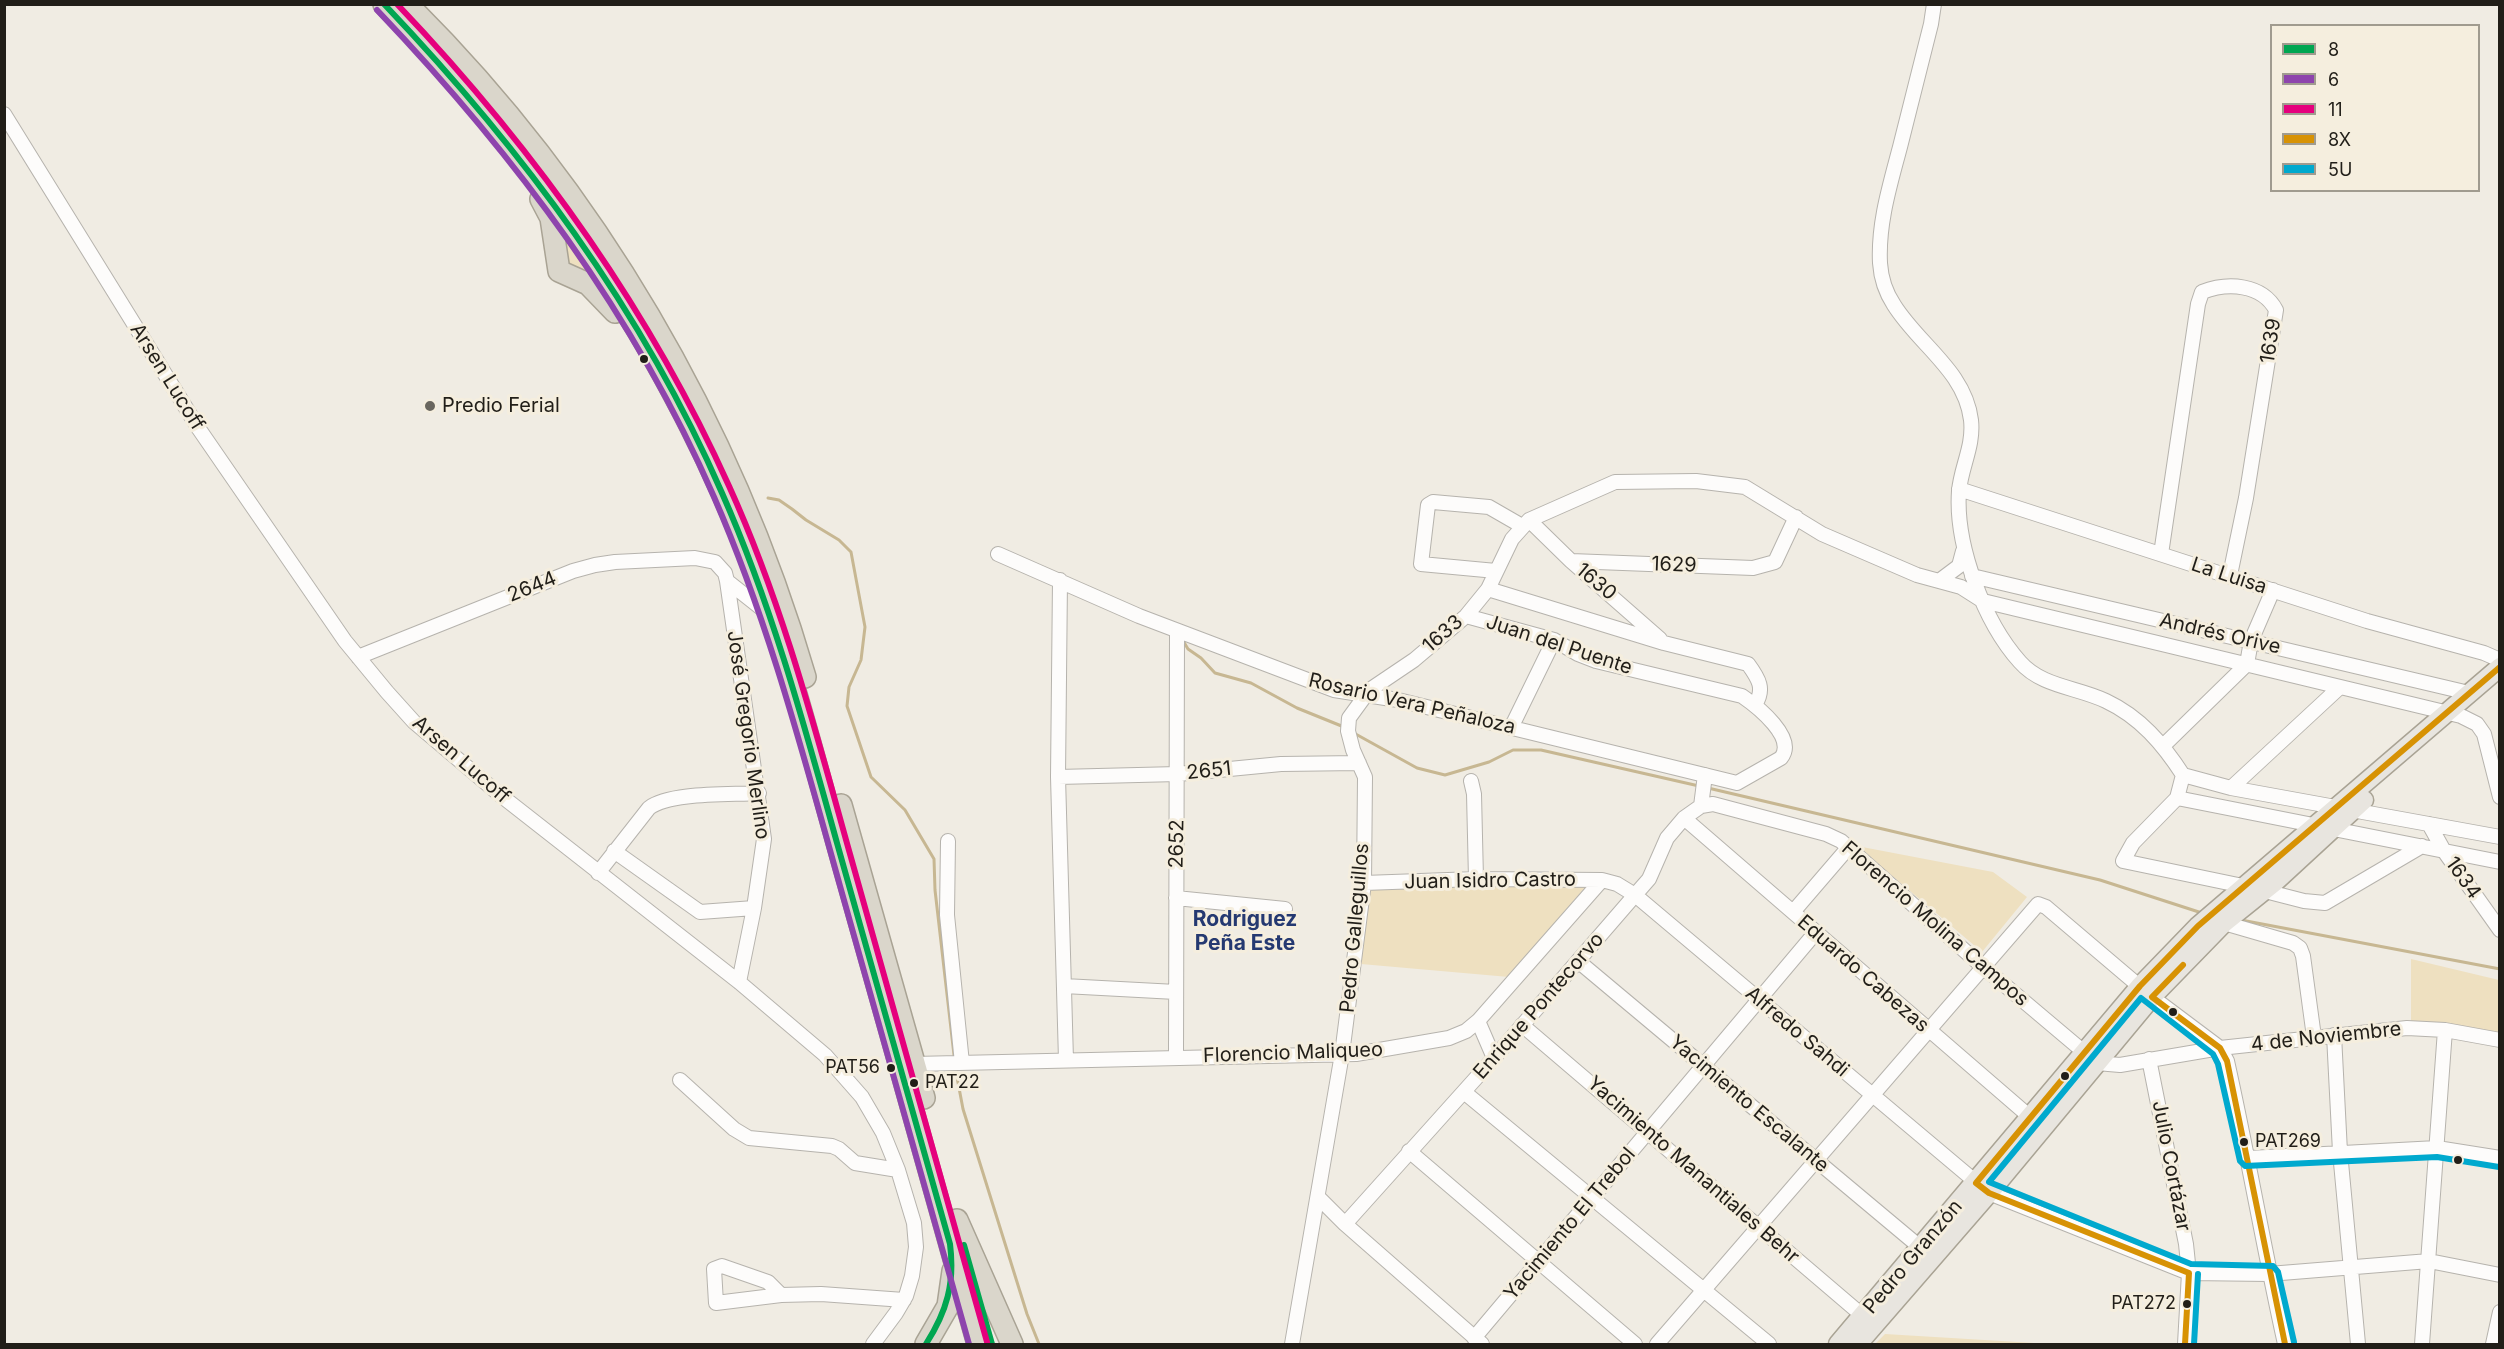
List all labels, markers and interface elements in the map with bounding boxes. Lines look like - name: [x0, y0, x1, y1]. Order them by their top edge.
- legend: [2270, 24, 2480, 192]
- text: 8: [2328, 39, 2339, 60]
- text: 6: [2328, 69, 2339, 90]
- text: 11: [2328, 99, 2343, 120]
- text: 8X: [2328, 129, 2351, 150]
- text: 5U: [2328, 159, 2352, 180]
- street label: 1639: [2256, 317, 2286, 365]
- street label: Arsen Lucoff: [125, 319, 209, 435]
- unlabelled marker: [638, 353, 650, 365]
- place label: Predio Ferial: [442, 394, 560, 418]
- marker: Predio Ferial: [423, 399, 437, 413]
- street label: 1629: [1651, 552, 1697, 578]
- street label: La Luisa: [2188, 553, 2270, 599]
- street label: 1630: [1571, 558, 1621, 606]
- street label: 2644: [504, 566, 560, 608]
- street label: Andrés Orive: [2157, 608, 2283, 660]
- street label: 1633: [1418, 610, 1468, 658]
- street label: Juan del Puente: [1483, 610, 1635, 680]
- street label: José Gregorio Merlino: [721, 629, 775, 841]
- street label: Rosario Vera Peñaloza: [1306, 668, 1518, 740]
- street label: Arsen Lucoff: [407, 711, 515, 809]
- street label: 2651: [1185, 757, 1233, 785]
- street label: 2652: [1165, 819, 1189, 869]
- street label: Florencio Molina Campos: [1837, 836, 2033, 1012]
- street label: Pedro Galleguillos: [1336, 842, 1374, 1014]
- street label: 1634: [2440, 852, 2486, 904]
- street label: Juan Isidro Castro: [1404, 868, 1576, 894]
- district label: Rodriguez Peña Este: [1193, 907, 1297, 957]
- street label: Eduardo Cabezas: [1792, 910, 1934, 1038]
- street label: Enrique Pontecorvo: [1469, 928, 1609, 1084]
- street label: Alfredo Sahdi: [1740, 982, 1854, 1082]
- unlabelled marker: [2167, 1006, 2179, 1018]
- street label: 4 de Noviembre: [2250, 1017, 2402, 1057]
- street label: Yacimiento Escalante: [1664, 1030, 1834, 1178]
- street label: Florencio Maliqueo: [1203, 1038, 1383, 1068]
- place label: PAT56: [825, 1057, 880, 1079]
- marker: PAT56: [885, 1062, 897, 1074]
- unlabelled marker: [2059, 1070, 2071, 1082]
- street label: Yacimiento Manantiales Behr: [1582, 1071, 1804, 1269]
- place label: PAT22: [925, 1072, 980, 1094]
- marker: PAT22: [908, 1077, 920, 1089]
- street label: Julio Cortázar: [2147, 1099, 2195, 1233]
- place label: PAT269: [2255, 1131, 2321, 1153]
- marker: PAT269: [2238, 1136, 2250, 1148]
- street label: Yacimiento El Trebol: [1499, 1143, 1641, 1305]
- unlabelled marker: [2452, 1154, 2464, 1166]
- street label: Pedro Granzón: [1858, 1195, 1968, 1319]
- place label: PAT272: [2111, 1293, 2176, 1315]
- marker: PAT272: [2181, 1298, 2193, 1310]

